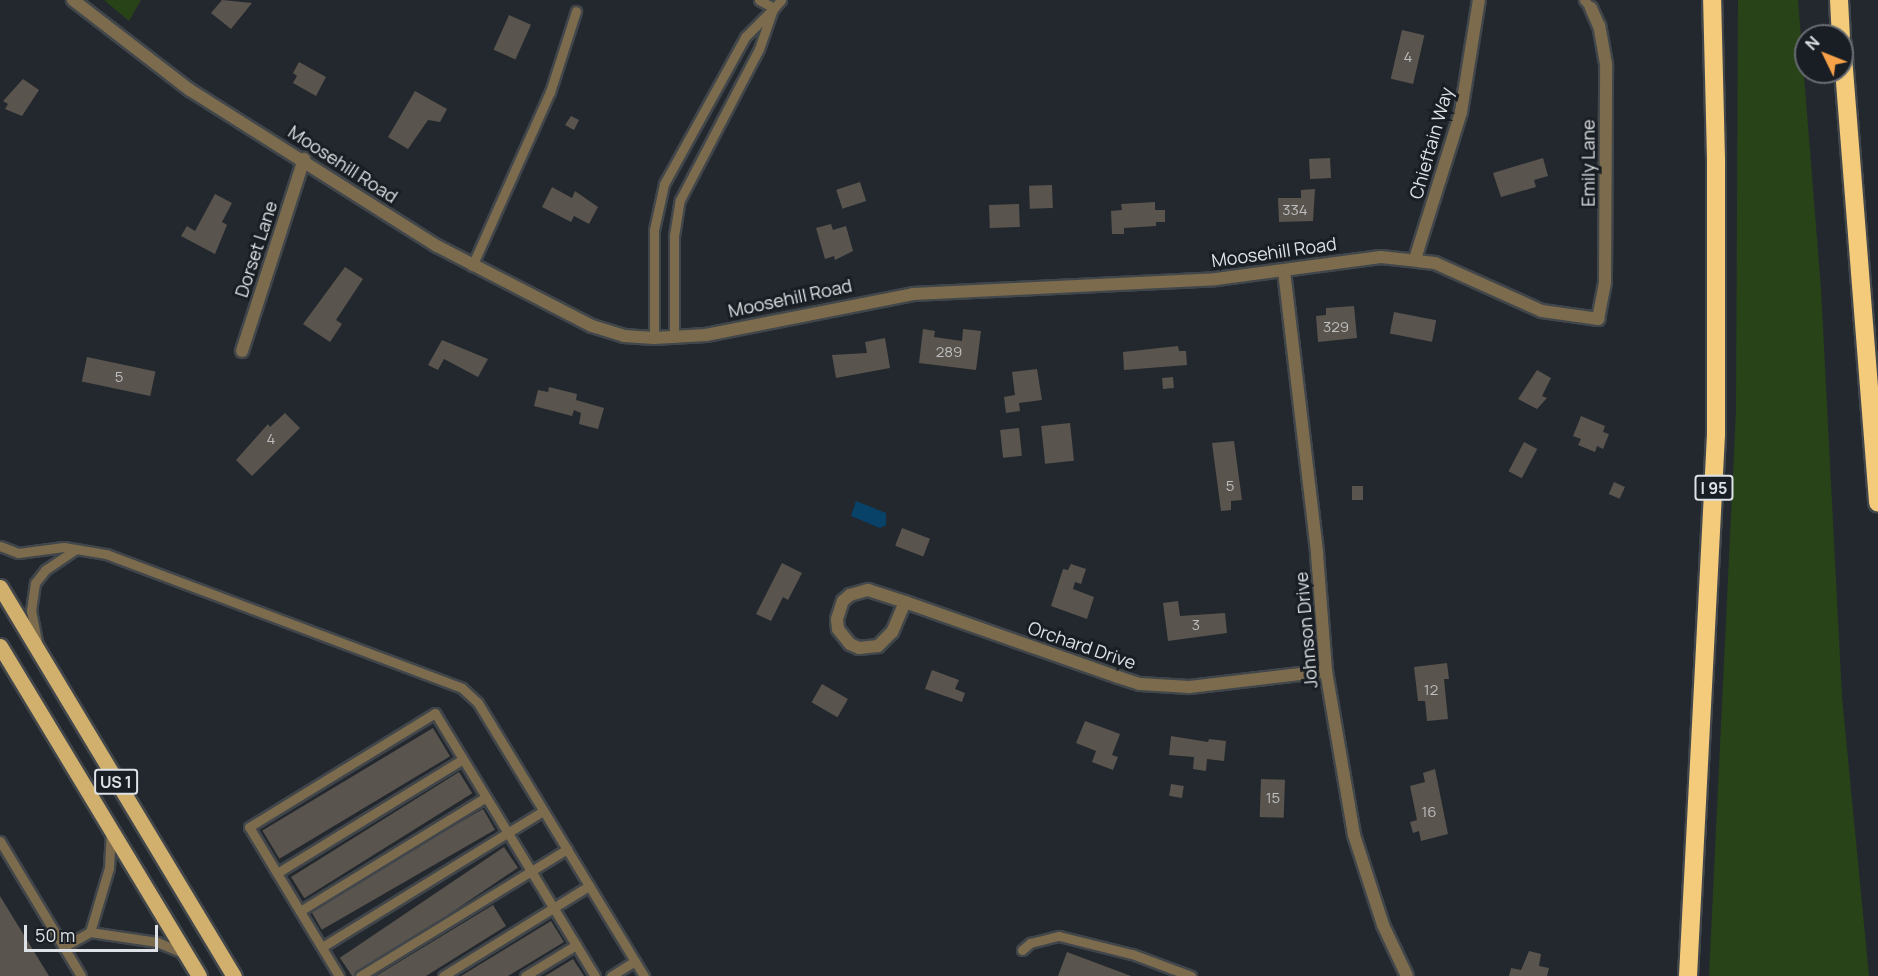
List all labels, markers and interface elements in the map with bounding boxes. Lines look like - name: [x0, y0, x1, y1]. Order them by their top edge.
- north arrow: [1794, 24, 1854, 84]
- text: N: [1800, 31, 1824, 55]
- house number: 4: [1404, 48, 1412, 66]
- street label: Chieftain Way: [1405, 85, 1457, 201]
- street label: Emily Lane: [1577, 119, 1599, 207]
- street label: Moosehill Road: [284, 121, 402, 207]
- street label: Dorset Lane: [230, 198, 282, 300]
- house number: 334: [1282, 201, 1308, 219]
- street label: Moosehill Road: [1210, 233, 1338, 271]
- street label: Moosehill Road: [726, 274, 854, 322]
- house number: 329: [1323, 318, 1349, 336]
- house number: 289: [936, 343, 962, 361]
- house number: 5: [115, 368, 123, 386]
- house number: 4: [267, 430, 275, 448]
- road number: I 95: [1693, 475, 1735, 501]
- house number: 5: [1226, 477, 1234, 495]
- street label: Johnson Drive: [1290, 571, 1322, 689]
- street label: Orchard Drive: [1025, 616, 1139, 674]
- house number: 3: [1192, 616, 1200, 634]
- house number: 12: [1424, 681, 1438, 699]
- road number: US 1: [94, 769, 138, 795]
- house number: 15: [1266, 789, 1280, 807]
- house number: 16: [1421, 803, 1437, 821]
- scale bar: [27, 913, 160, 951]
- text: 50 m: [35, 923, 75, 947]

